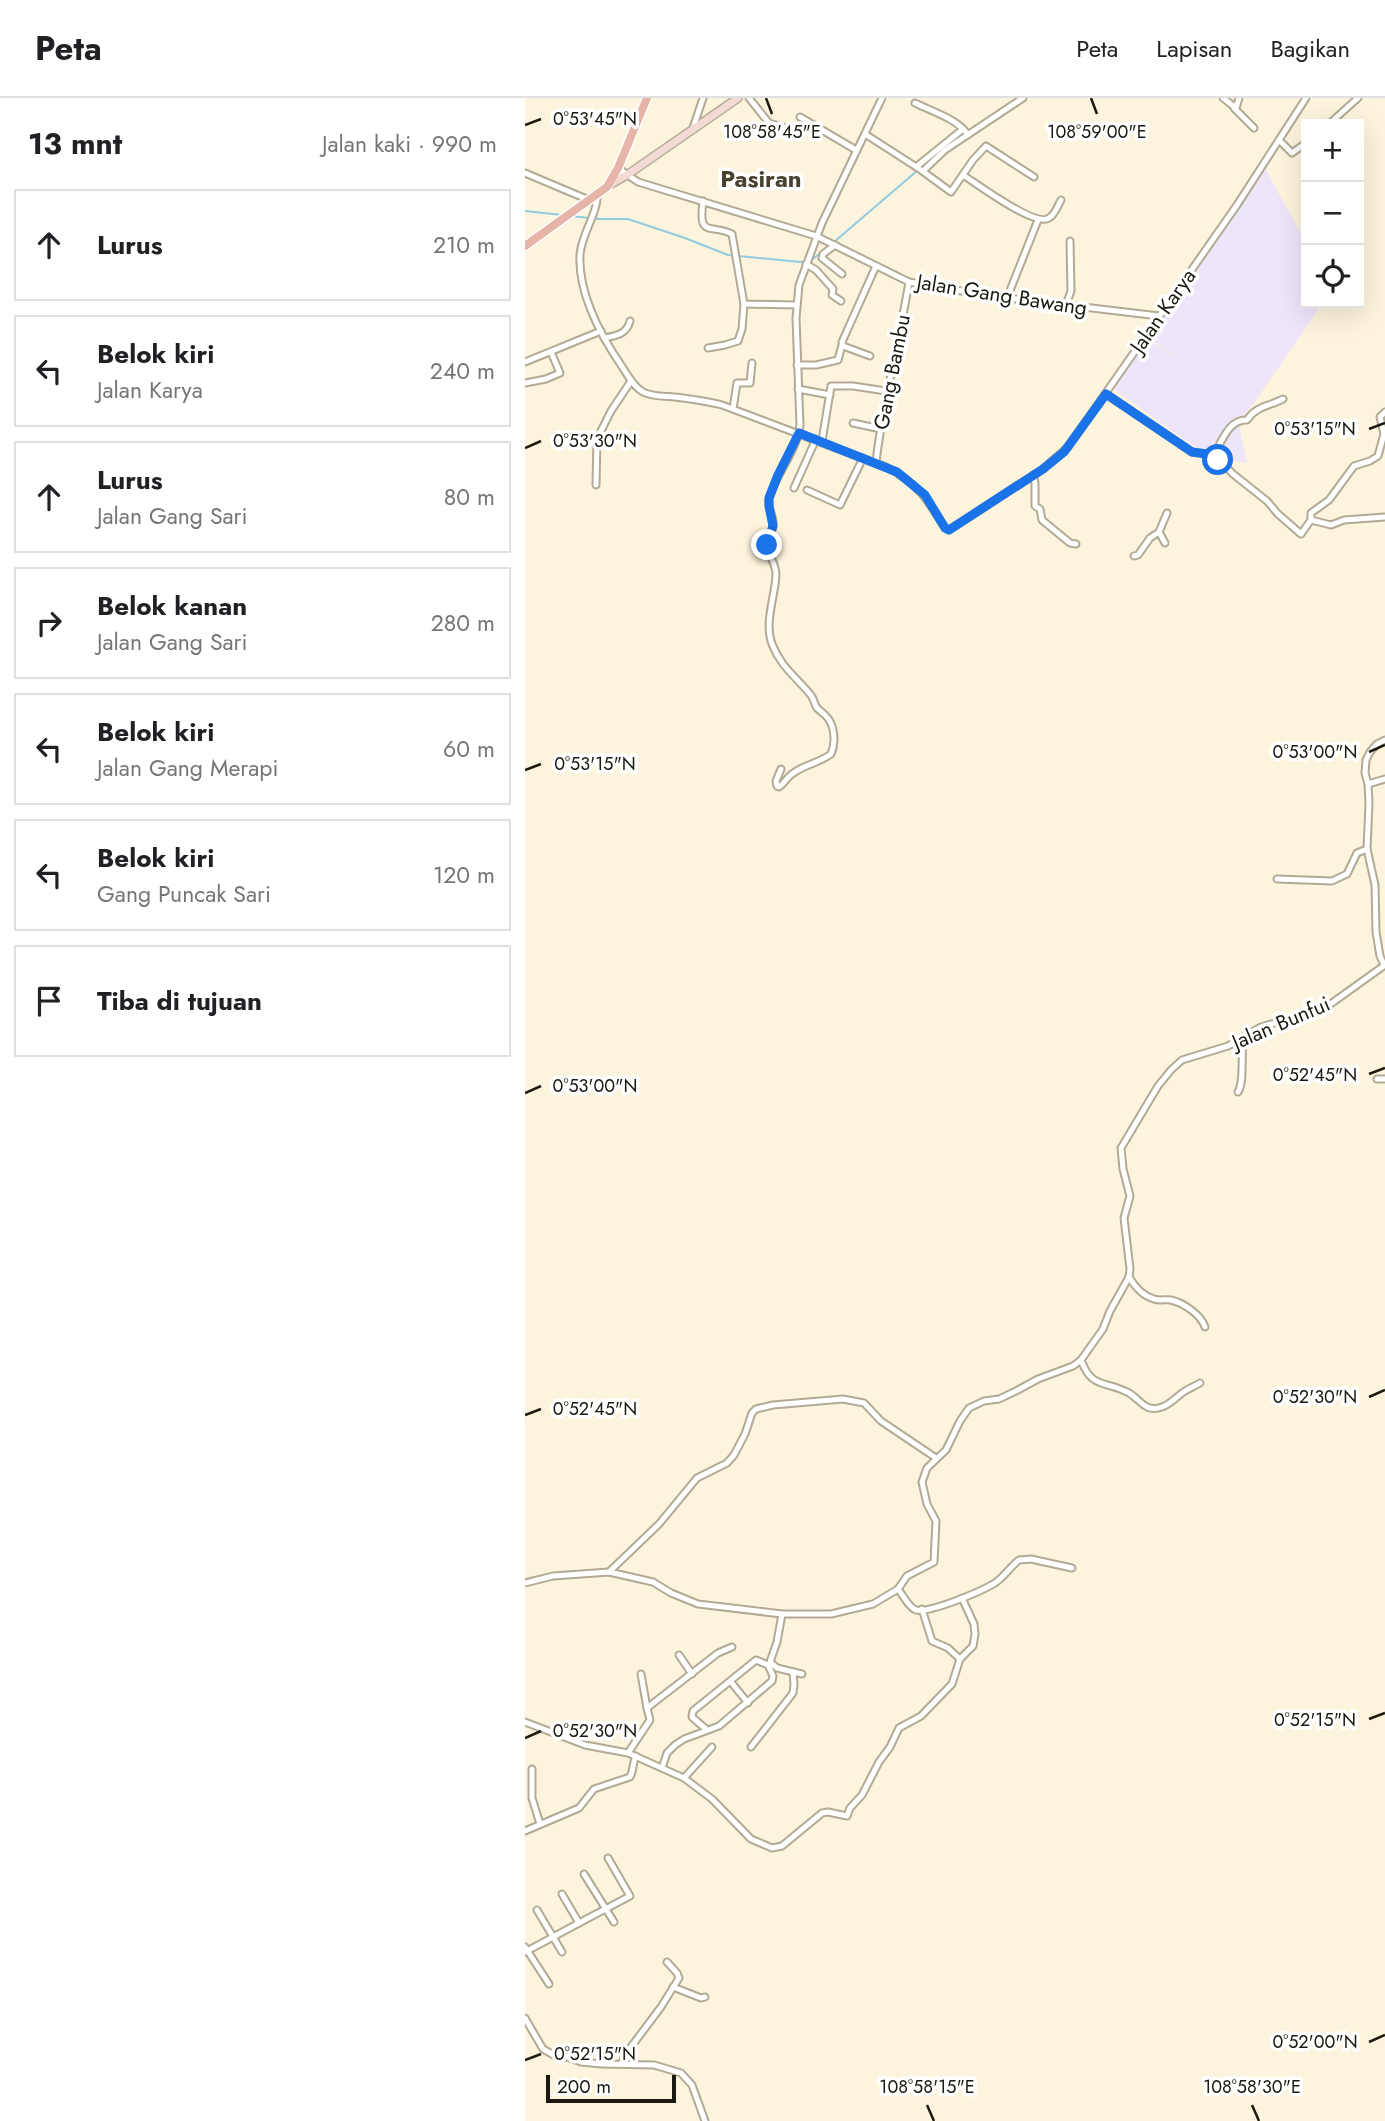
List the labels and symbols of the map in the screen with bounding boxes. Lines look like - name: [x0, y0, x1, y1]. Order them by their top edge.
- text: 0°53'45"N: [553, 106, 637, 132]
- text: 108°58'45"E: [723, 119, 821, 145]
- text: 108°59'00"E: [1047, 119, 1147, 145]
- district label: Pasiran: [720, 161, 802, 196]
- street label: Jalan Karya: [1121, 263, 1203, 362]
- street label: Jalan Gang Bawang: [912, 266, 1089, 323]
- street label: Gang Bambu: [866, 312, 918, 432]
- text: 0°53'15"N: [1274, 416, 1356, 442]
- text: 0°53'30"N: [553, 428, 637, 454]
- route start: [1202, 444, 1233, 475]
- route end: [751, 529, 782, 560]
- text: 0°53'00"N: [1273, 739, 1357, 765]
- text: 0°53'15"N: [554, 751, 636, 777]
- street label: Jalan Bunfui: [1225, 989, 1335, 1058]
- text: 0°52'45"N: [1273, 1062, 1357, 1088]
- text: 0°53'00"N: [553, 1073, 637, 1099]
- text: 0°52'30"N: [1273, 1384, 1357, 1410]
- text: 0°52'45"N: [553, 1396, 637, 1422]
- text: 0°52'15"N: [1274, 1707, 1356, 1733]
- text: 0°52'30"N: [553, 1718, 637, 1744]
- text: 0°52'00"N: [1272, 2029, 1358, 2055]
- text: 0°52'15"N: [554, 2041, 636, 2067]
- scale bar: [546, 2072, 675, 2104]
- text: 108°58'15"E: [879, 2074, 975, 2100]
- text: 108°58'30"E: [1203, 2074, 1301, 2100]

